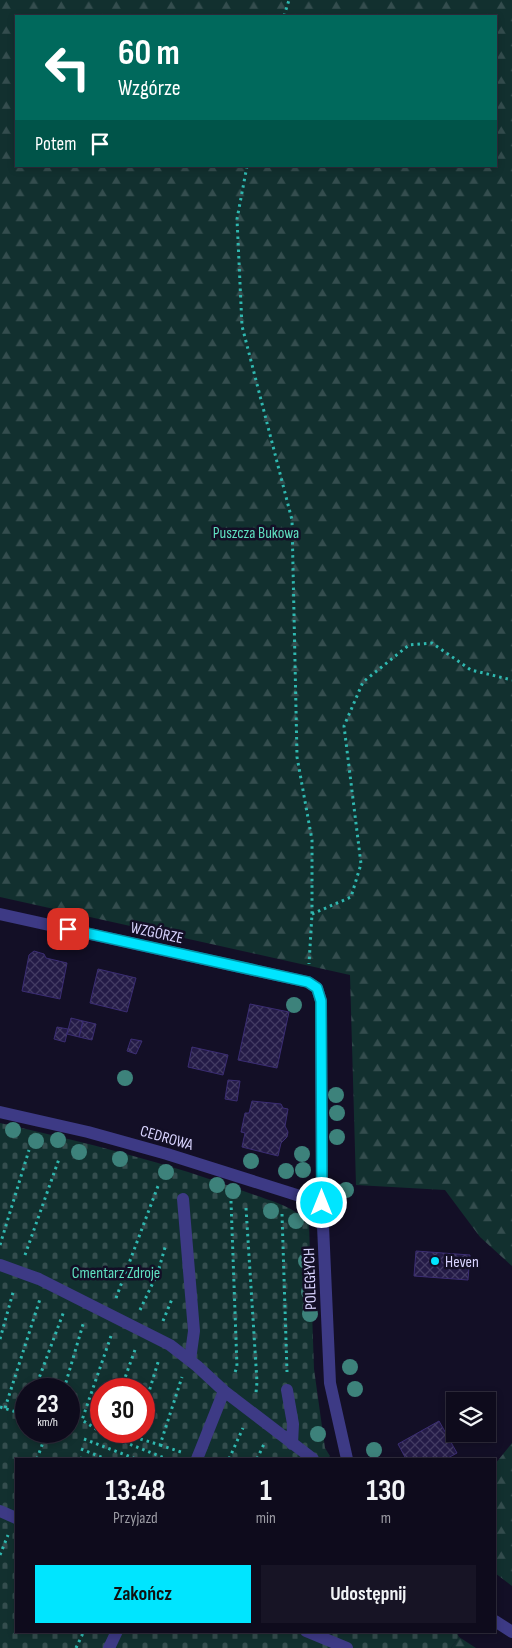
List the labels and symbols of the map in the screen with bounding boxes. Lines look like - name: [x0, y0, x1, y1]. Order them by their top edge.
- park label: Puszcza Bukowa: [213, 524, 299, 543]
- pin: [47, 908, 89, 950]
- street label: WZGÓRZE: [129, 919, 185, 948]
- street label: CEDROWA: [138, 1122, 195, 1155]
- position arrow: [295, 1176, 347, 1228]
- street label: POLEGŁYCH: [300, 1248, 321, 1310]
- place label: Heven: [445, 1253, 479, 1272]
- marker: Heven: [429, 1255, 441, 1267]
- park label: Cmentarz Zdroje: [72, 1264, 160, 1283]
- speed limit sign: 30: [90, 1378, 155, 1443]

